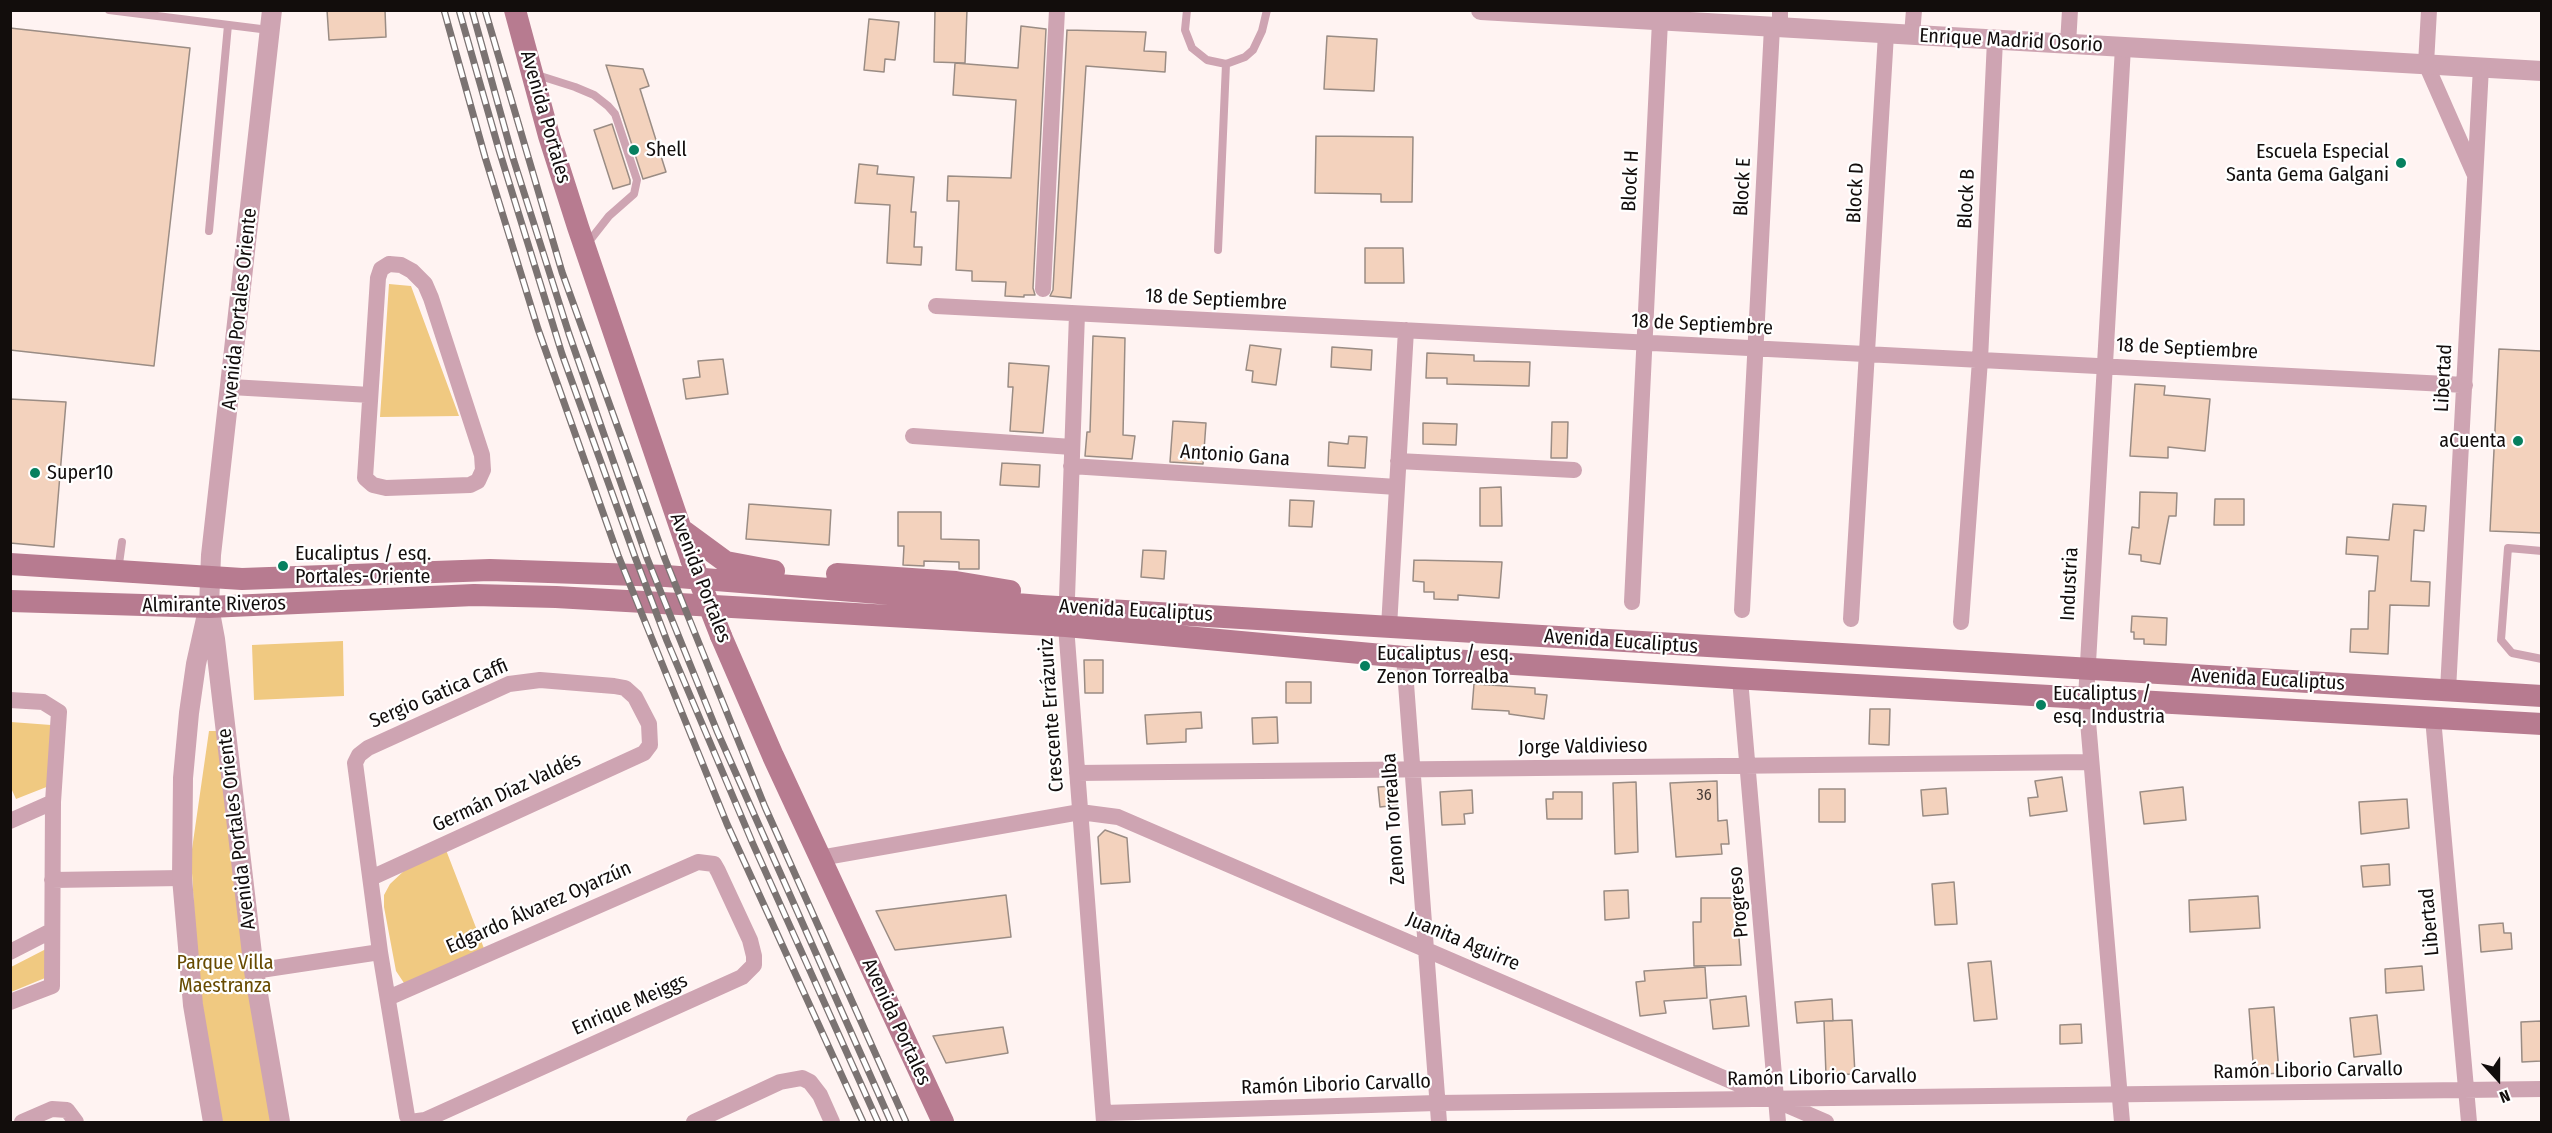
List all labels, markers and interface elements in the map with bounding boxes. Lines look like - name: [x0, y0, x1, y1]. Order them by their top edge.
- street label: Enrique Madrid Osorio: [1919, 24, 2103, 58]
- street label: Avenida Portales: [515, 48, 575, 186]
- place label: Shell: [646, 138, 687, 162]
- place label: Escuela Especial Santa Gema Galgani: [2226, 140, 2389, 187]
- marker: Shell: [627, 143, 641, 157]
- street label: Block H: [1617, 150, 1645, 212]
- marker: Escuela Especial Santa Gema Galgani: [2394, 156, 2408, 170]
- street label: Block E: [1729, 157, 1757, 217]
- street label: Block D: [1842, 162, 1870, 224]
- street label: Block B: [1953, 168, 1981, 230]
- street label: Avenida Portales Oriente: [217, 207, 263, 411]
- street label: 18 de Septiembre: [1144, 284, 1288, 316]
- street label: 18 de Septiembre: [1630, 309, 1774, 341]
- street label: 18 de Septiembre: [2115, 333, 2259, 365]
- street label: Libertad: [2430, 343, 2458, 413]
- place label: aCuenta: [2439, 429, 2506, 453]
- marker: aCuenta: [2511, 434, 2525, 448]
- street label: Antonio Gana: [1179, 440, 1291, 472]
- place label: Super10: [47, 461, 113, 485]
- marker: Super10: [28, 466, 42, 480]
- street label: Avenida Portales: [664, 510, 736, 646]
- place label: Eucaliptus / esq. Portales-Oriente: [295, 542, 431, 589]
- street label: Industria: [2056, 546, 2084, 622]
- marker: Eucaliptus / esq. Portales-Oriente: [276, 559, 290, 573]
- street label: Almirante Riveros: [142, 592, 286, 618]
- street label: Avenida Eucaliptus: [1058, 595, 1214, 627]
- street label: Avenida Eucaliptus: [1543, 625, 1699, 659]
- street label: Crescente Errázuriz: [1035, 637, 1069, 793]
- place label: Eucaliptus / esq. Zenon Torrealba: [1377, 642, 1513, 689]
- street label: Sergio Gatica Caffi: [366, 654, 512, 734]
- marker: Eucaliptus / esq. Zenon Torrealba: [1358, 659, 1372, 673]
- street label: Avenida Eucaliptus: [2190, 664, 2346, 696]
- place label: Eucaliptus / esq. Industria: [2053, 682, 2165, 729]
- marker: Eucaliptus / esq. Industria: [2034, 698, 2048, 712]
- street label: Avenida Portales Oriente: [213, 727, 261, 931]
- street label: Jorge Valdivieso: [1518, 734, 1648, 760]
- street label: Germán Díaz Valdés: [429, 748, 585, 838]
- street label: Zenon Torrealba: [1377, 752, 1411, 886]
- house number: 36: [1696, 786, 1712, 806]
- street label: Edgardo Álvarez Oyarzún: [443, 856, 635, 960]
- street label: Progreso: [1724, 865, 1754, 939]
- street label: Libertad: [2415, 887, 2445, 957]
- street label: Juanita Aguirre: [1403, 907, 1523, 977]
- park label: Parque Villa Maestranza: [177, 951, 273, 998]
- street label: Avenida Portales: [856, 955, 936, 1089]
- street label: Enrique Meiggs: [569, 969, 691, 1041]
- north arrow: [2468, 1049, 2528, 1109]
- street label: Ramón Liborio Carvallo: [2213, 1057, 2403, 1085]
- street label: Ramón Liborio Carvallo: [1727, 1064, 1917, 1092]
- street label: Ramón Liborio Carvallo: [1241, 1070, 1431, 1100]
- text: N: [2497, 1086, 2513, 1107]

